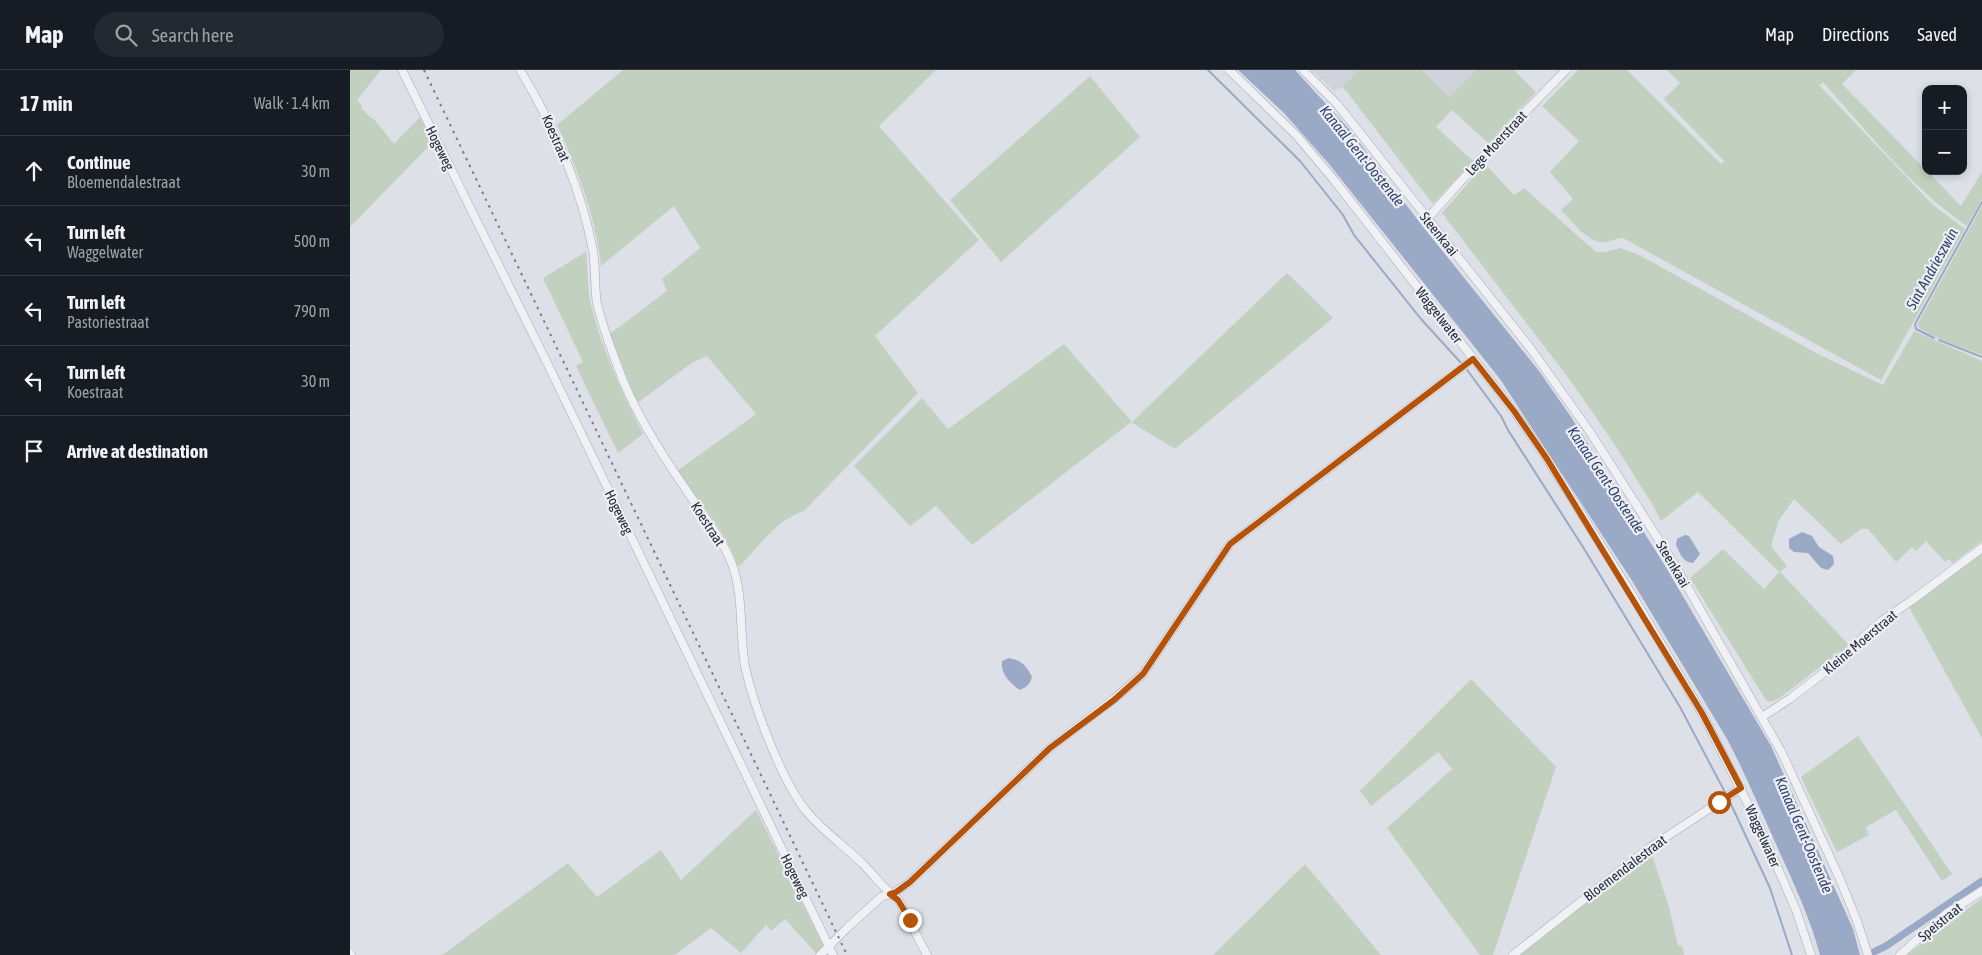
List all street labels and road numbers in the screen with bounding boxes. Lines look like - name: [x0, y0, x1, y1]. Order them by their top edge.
- street label: Lege Moerstraat: [1462, 108, 1530, 178]
- street label: Koestraat: [539, 112, 573, 164]
- street label: Hogeweg: [422, 123, 458, 173]
- street label: Steenkaai: [1417, 209, 1461, 259]
- street label: Waggelwater: [1412, 284, 1466, 347]
- street label: Hogeweg: [601, 487, 637, 537]
- street label: Koestraat: [688, 499, 728, 549]
- street label: Steenkaai: [1653, 538, 1693, 590]
- street label: Kleine Moerstraat: [1820, 606, 1900, 678]
- street label: Waggelwater: [1742, 802, 1784, 871]
- street label: Bloemendalestraat: [1581, 832, 1669, 904]
- street label: Hogeweg: [777, 851, 813, 901]
- street label: Speistraat: [1915, 899, 1965, 945]

